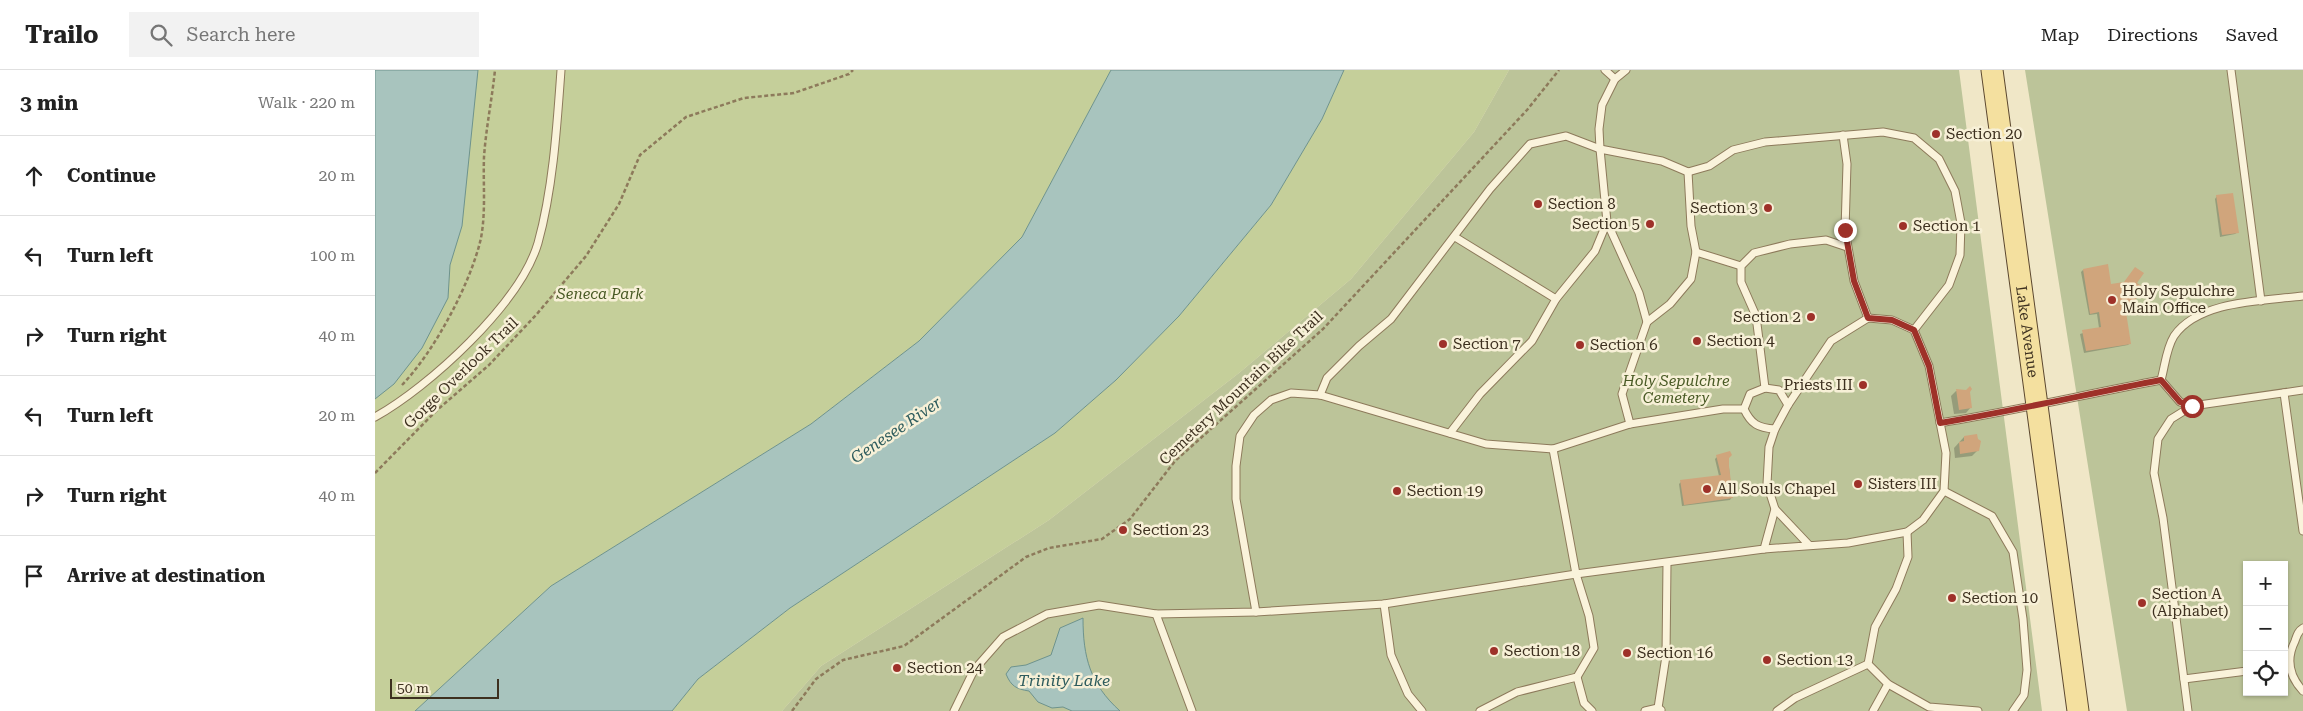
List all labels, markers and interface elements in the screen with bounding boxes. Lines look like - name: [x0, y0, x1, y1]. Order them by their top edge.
- search box: [129, 12, 479, 57]
- text: Trailo: [25, 21, 99, 49]
- icon: search: [147, 21, 175, 49]
- text: Search here: [187, 23, 295, 46]
- text: Map: [2041, 24, 2079, 45]
- text: Directions: [2107, 24, 2198, 45]
- text: Saved: [2226, 24, 2278, 45]
- text: 3 min: [20, 91, 78, 115]
- text: Walk · 220 m: [258, 93, 355, 112]
- place label: Section 20: [1946, 125, 2022, 143]
- marker: Section 20: [1930, 128, 1942, 140]
- icon: ahead: [20, 162, 48, 190]
- text: Continue: [67, 164, 156, 187]
- text: 20 m: [318, 166, 355, 185]
- place label: Section 8: [1548, 195, 1616, 213]
- marker: Section 8: [1532, 198, 1544, 210]
- place label: Section 3: [1690, 199, 1758, 217]
- marker: Section 3: [1762, 202, 1774, 214]
- place label: Section 5: [1572, 215, 1640, 233]
- place label: Section 1: [1913, 217, 1981, 235]
- marker: Section 5: [1644, 218, 1656, 230]
- route end: [1834, 219, 1857, 242]
- marker: Section 1: [1897, 220, 1909, 232]
- icon: left: [20, 242, 48, 270]
- text: Turn left: [67, 244, 153, 267]
- text: 100 m: [309, 246, 355, 265]
- place label: Holy Sepulchre Main Office: [2122, 282, 2235, 317]
- park label: Seneca Park: [556, 285, 644, 303]
- street label: Lake Avenue: [2012, 285, 2042, 379]
- marker: Holy Sepulchre Main Office: [2106, 294, 2118, 306]
- street label: Cemetery Mountain Bike Trail: [1155, 307, 1327, 469]
- place label: Section 2: [1733, 308, 1801, 326]
- marker: Section 2: [1805, 311, 1817, 323]
- street label: Gorge Overlook Trail: [400, 314, 522, 432]
- icon: right: [20, 322, 48, 350]
- text: Turn right: [67, 324, 167, 347]
- text: 40 m: [318, 326, 355, 345]
- place label: Section 4: [1707, 332, 1775, 350]
- place label: Section 7: [1453, 335, 1521, 353]
- marker: Section 4: [1691, 335, 1703, 347]
- place label: Section 6: [1590, 336, 1658, 354]
- marker: Section 7: [1437, 338, 1449, 350]
- marker: Section 6: [1574, 339, 1586, 351]
- park label: Holy Sepulchre Cemetery: [1622, 372, 1730, 407]
- place label: Priests III: [1784, 376, 1853, 394]
- marker: Priests III: [1857, 379, 1869, 391]
- water label: Genesee River: [847, 393, 945, 467]
- route start: [2181, 395, 2204, 418]
- icon: left: [20, 402, 48, 430]
- text: Turn left: [67, 404, 153, 427]
- text: 20 m: [318, 406, 355, 425]
- place label: Sisters III: [1868, 475, 1937, 493]
- marker: Sisters III: [1852, 478, 1864, 490]
- place label: All Souls Chapel: [1717, 480, 1836, 498]
- icon: right: [20, 482, 48, 510]
- place label: Section 19: [1407, 482, 1483, 500]
- marker: All Souls Chapel: [1701, 483, 1713, 495]
- text: Turn right: [67, 484, 167, 507]
- marker: Section 19: [1391, 485, 1403, 497]
- text: 40 m: [318, 486, 355, 505]
- place label: Section 23: [1133, 521, 1209, 539]
- marker: Section 23: [1117, 524, 1129, 536]
- map controls: [2243, 561, 2288, 696]
- button: +: [2243, 561, 2288, 606]
- icon: arrive: [20, 562, 48, 590]
- text: Arrive at destination: [67, 564, 265, 587]
- place label: Section A (Alphabet): [2152, 585, 2229, 620]
- place label: Section 10: [1962, 589, 2038, 607]
- marker: Section 10: [1946, 592, 1958, 604]
- marker: Section A (Alphabet): [2136, 597, 2148, 609]
- button: −: [2243, 606, 2288, 651]
- place label: Section 18: [1504, 642, 1580, 660]
- place label: Section 16: [1637, 644, 1713, 662]
- marker: Section 18: [1488, 645, 1500, 657]
- marker: Section 16: [1621, 647, 1633, 659]
- place label: Section 13: [1777, 651, 1853, 669]
- button: locate: [2243, 651, 2288, 696]
- marker: Section 13: [1761, 654, 1773, 666]
- place label: Section 24: [907, 659, 984, 677]
- marker: Section 24: [891, 662, 903, 674]
- water label: Trinity Lake: [1018, 671, 1110, 690]
- scale bar: [390, 676, 499, 699]
- text: 50 m: [397, 680, 429, 696]

